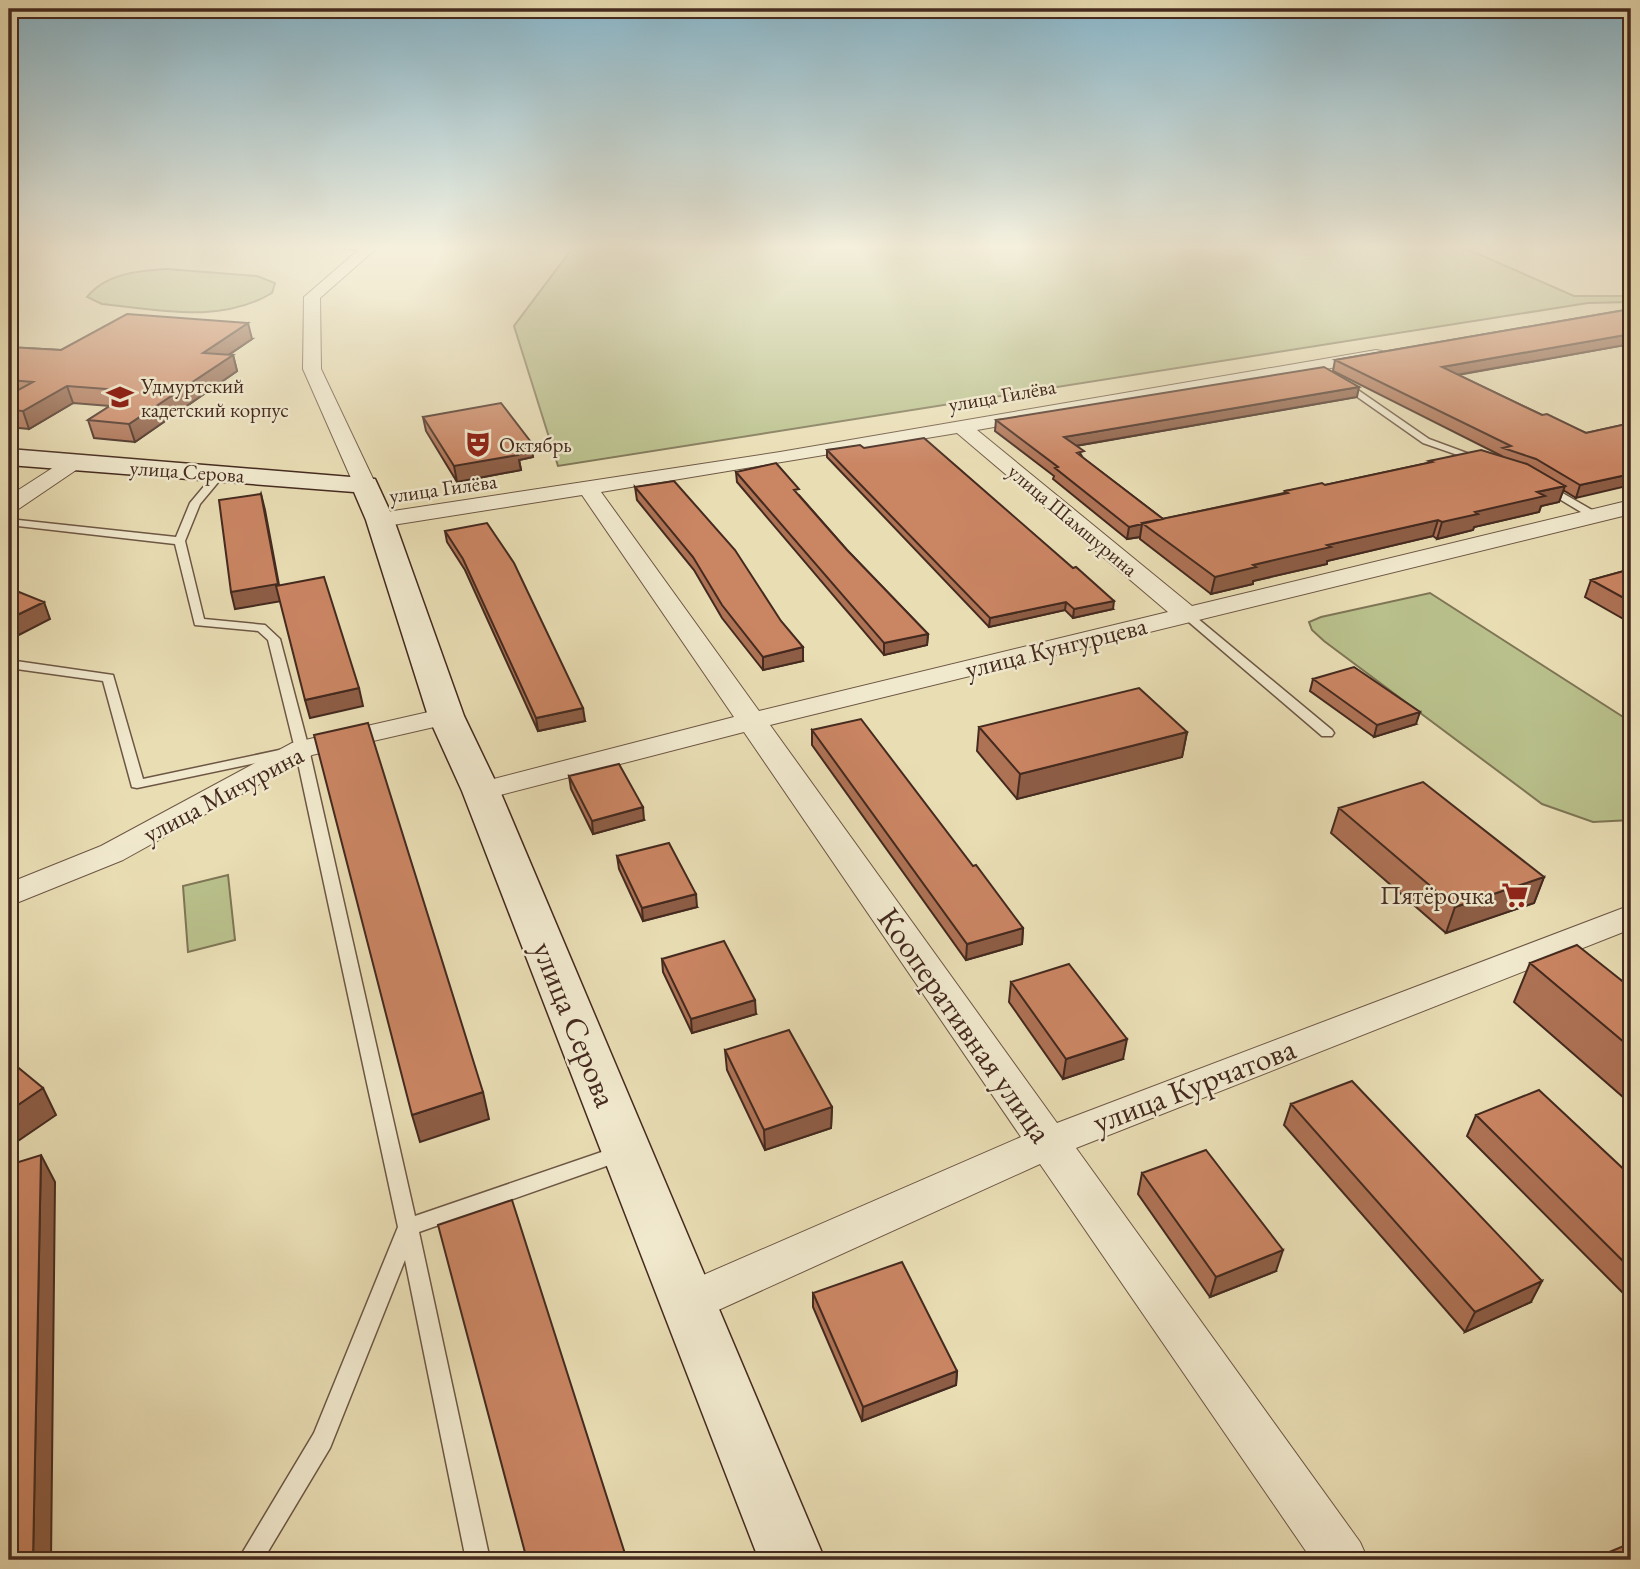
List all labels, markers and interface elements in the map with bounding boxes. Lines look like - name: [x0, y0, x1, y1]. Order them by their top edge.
- place label: Удмуртский кадетский корпус: [140, 372, 289, 423]
- street label: улица Гилёва: [946, 372, 1058, 418]
- school or university icon: Удмуртский кадетский корпус: [105, 382, 135, 412]
- theatre icon: Октябрь: [463, 429, 493, 459]
- place label: Октябрь: [499, 431, 572, 458]
- street label: улица Серова: [129, 454, 246, 489]
- street label: улица Шамшурина: [1002, 458, 1144, 583]
- street label: улица Гилёва: [387, 467, 499, 509]
- street label: улица Кунгурцева: [962, 608, 1151, 686]
- street label: улица Мичурина: [137, 737, 310, 851]
- place label: Пятёрочка: [1380, 878, 1495, 912]
- supermarket icon: Пятёрочка: [1500, 880, 1530, 910]
- street label: Кооперативная улица: [868, 899, 1062, 1151]
- street label: улица Серова: [523, 935, 627, 1113]
- street label: улица Курчатова: [1087, 1027, 1302, 1143]

